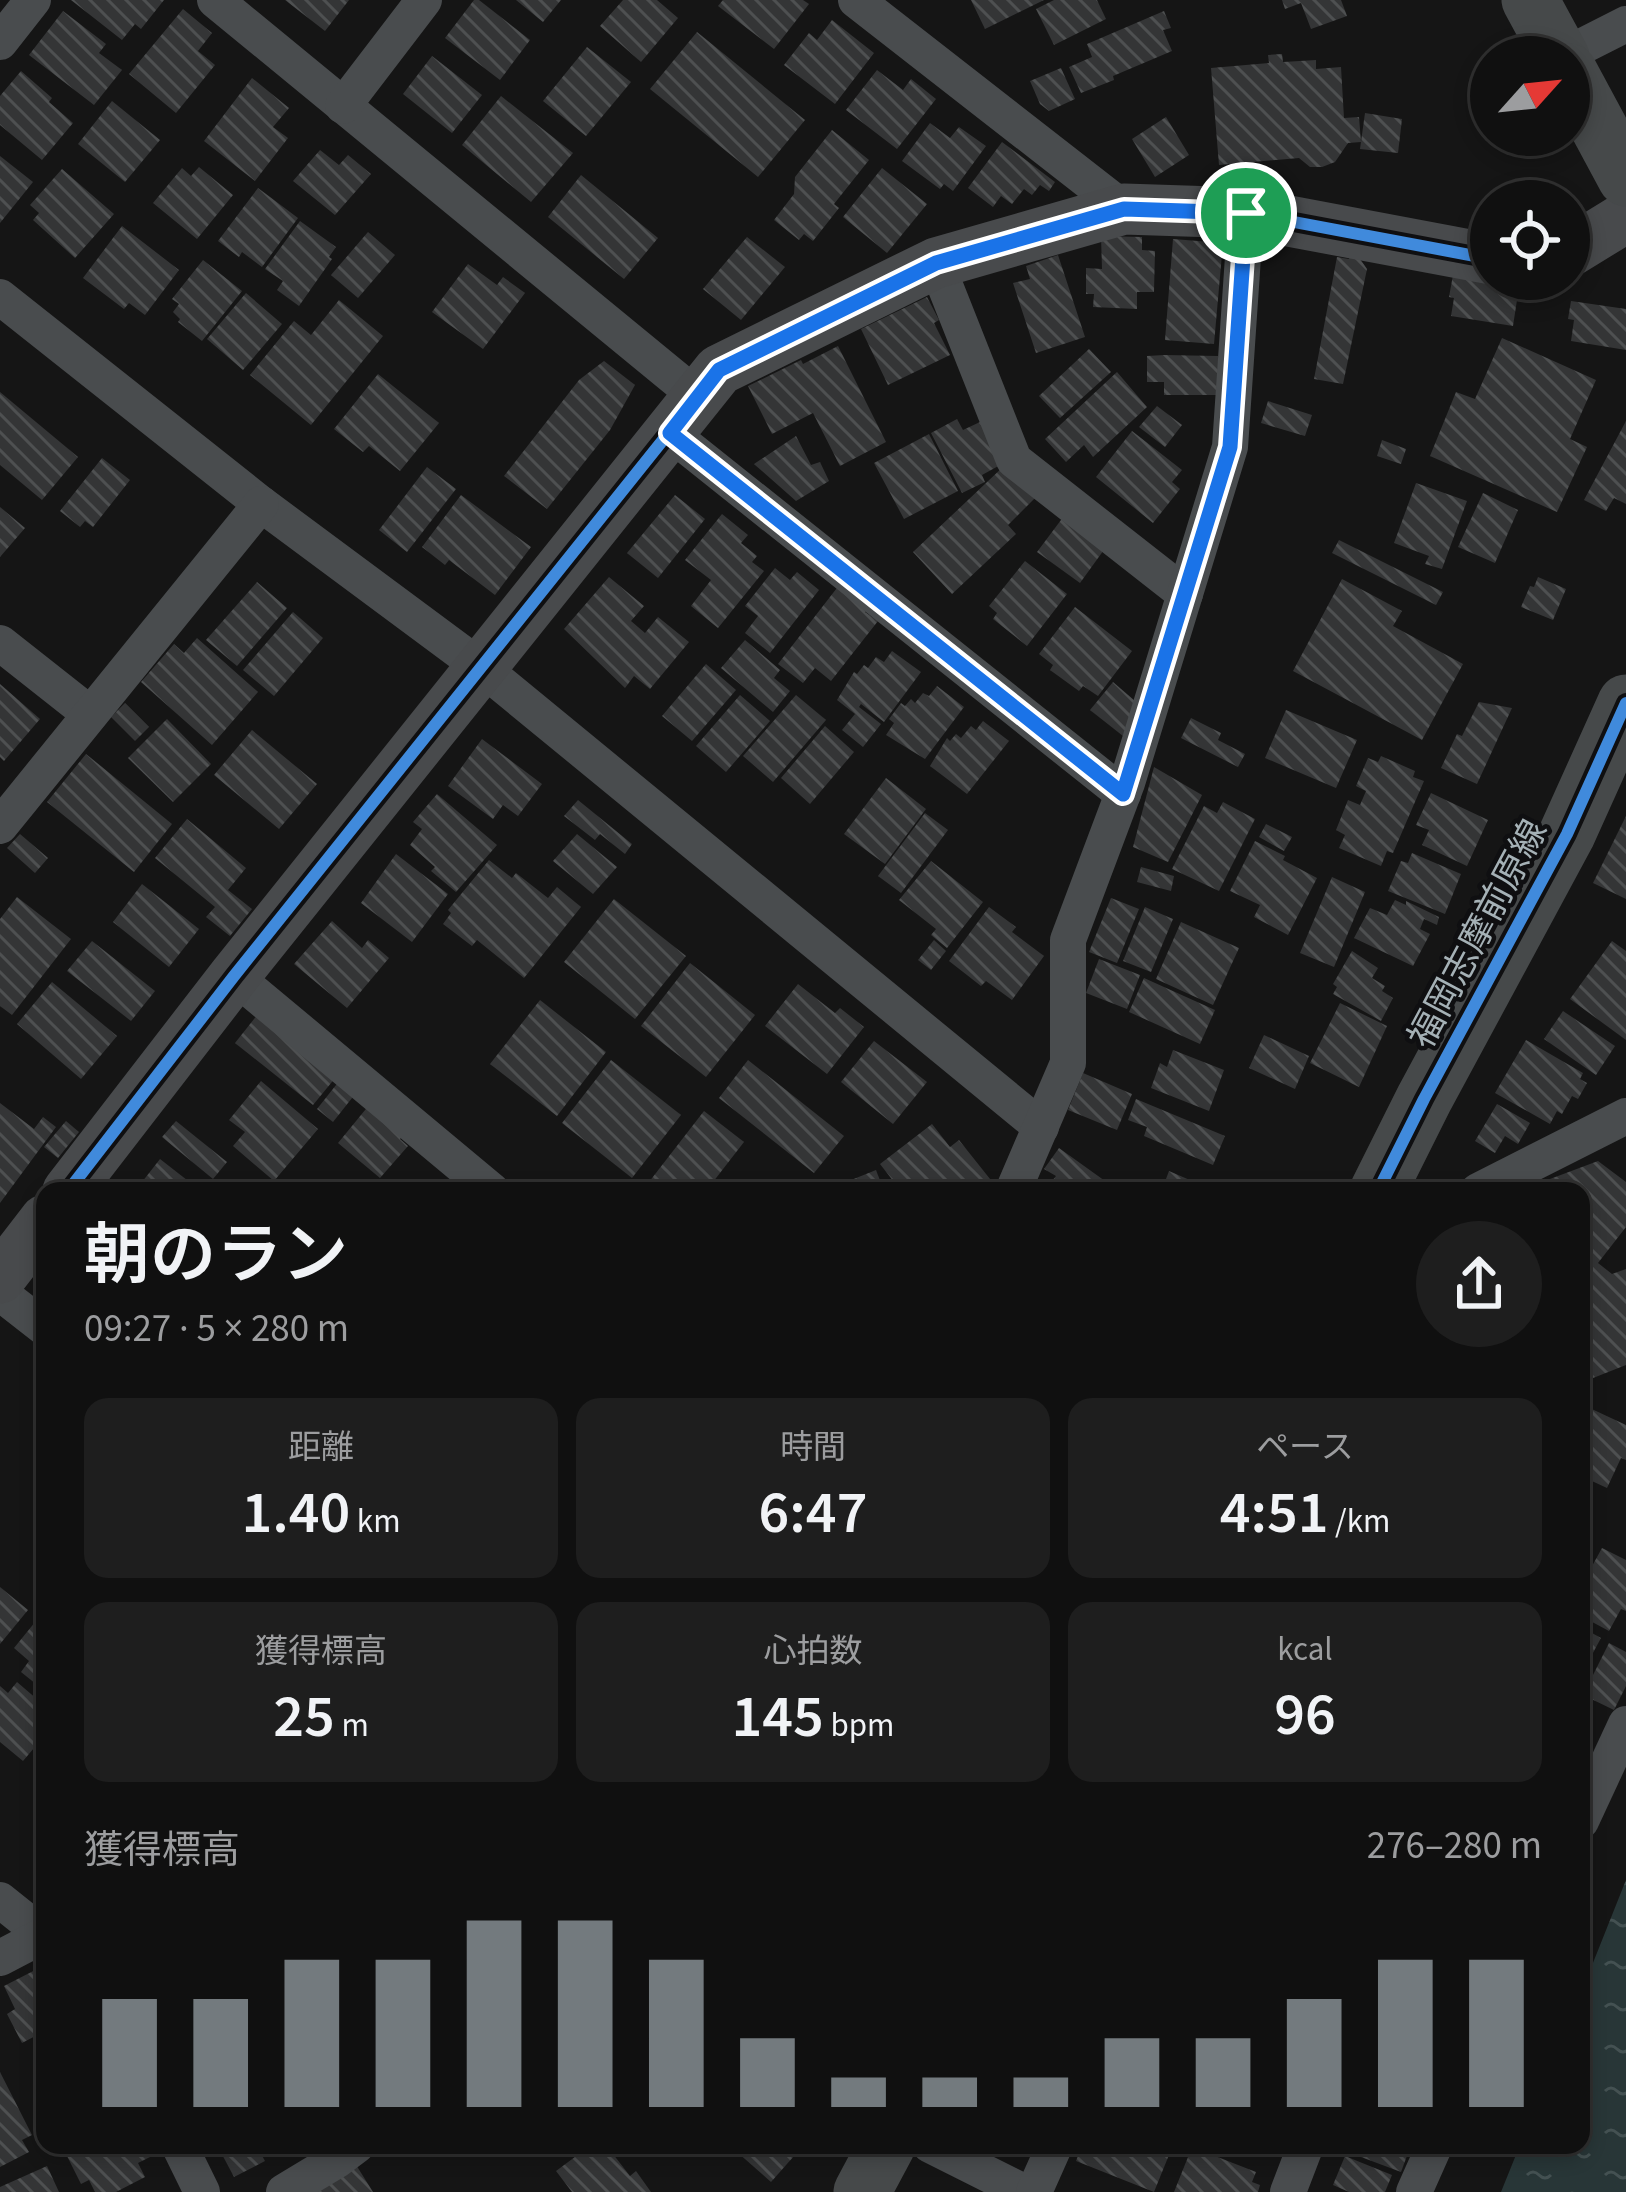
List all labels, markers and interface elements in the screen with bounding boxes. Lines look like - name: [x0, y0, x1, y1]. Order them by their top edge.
- north arrow: [1470, 36, 1590, 156]
- map controls: [1470, 36, 1590, 300]
- pin: [1195, 162, 1297, 264]
- icon: arrive: [1213, 180, 1279, 246]
- button: locate: [1470, 180, 1590, 300]
- street label: 福岡志摩前原線: [1396, 811, 1560, 1057]
- text: 朝のラン: [84, 1209, 348, 1303]
- button: share: [1416, 1221, 1542, 1347]
- text: 09:27 · 5 × 280 m: [84, 1301, 349, 1357]
- text: 距離: [288, 1424, 354, 1471]
- text: 時間: [780, 1424, 846, 1471]
- text: ペース: [1256, 1424, 1354, 1471]
- text: 1.40: [241, 1471, 350, 1556]
- text: 6:47: [759, 1471, 867, 1556]
- text: 4:51: [1220, 1471, 1329, 1556]
- text: km: [350, 1498, 401, 1545]
- text: /km: [1329, 1498, 1390, 1545]
- text: kcal: [1277, 1626, 1333, 1673]
- text: 獲得標高: [255, 1628, 387, 1675]
- text: 心拍数: [764, 1628, 863, 1675]
- text: 96: [1274, 1673, 1336, 1758]
- text: 25: [273, 1675, 335, 1760]
- text: 145: [732, 1675, 824, 1760]
- text: m: [335, 1702, 369, 1749]
- text: bpm: [824, 1702, 894, 1749]
- text: 276–280 m: [1367, 1818, 1542, 1874]
- text: 獲得標高: [84, 1823, 240, 1879]

